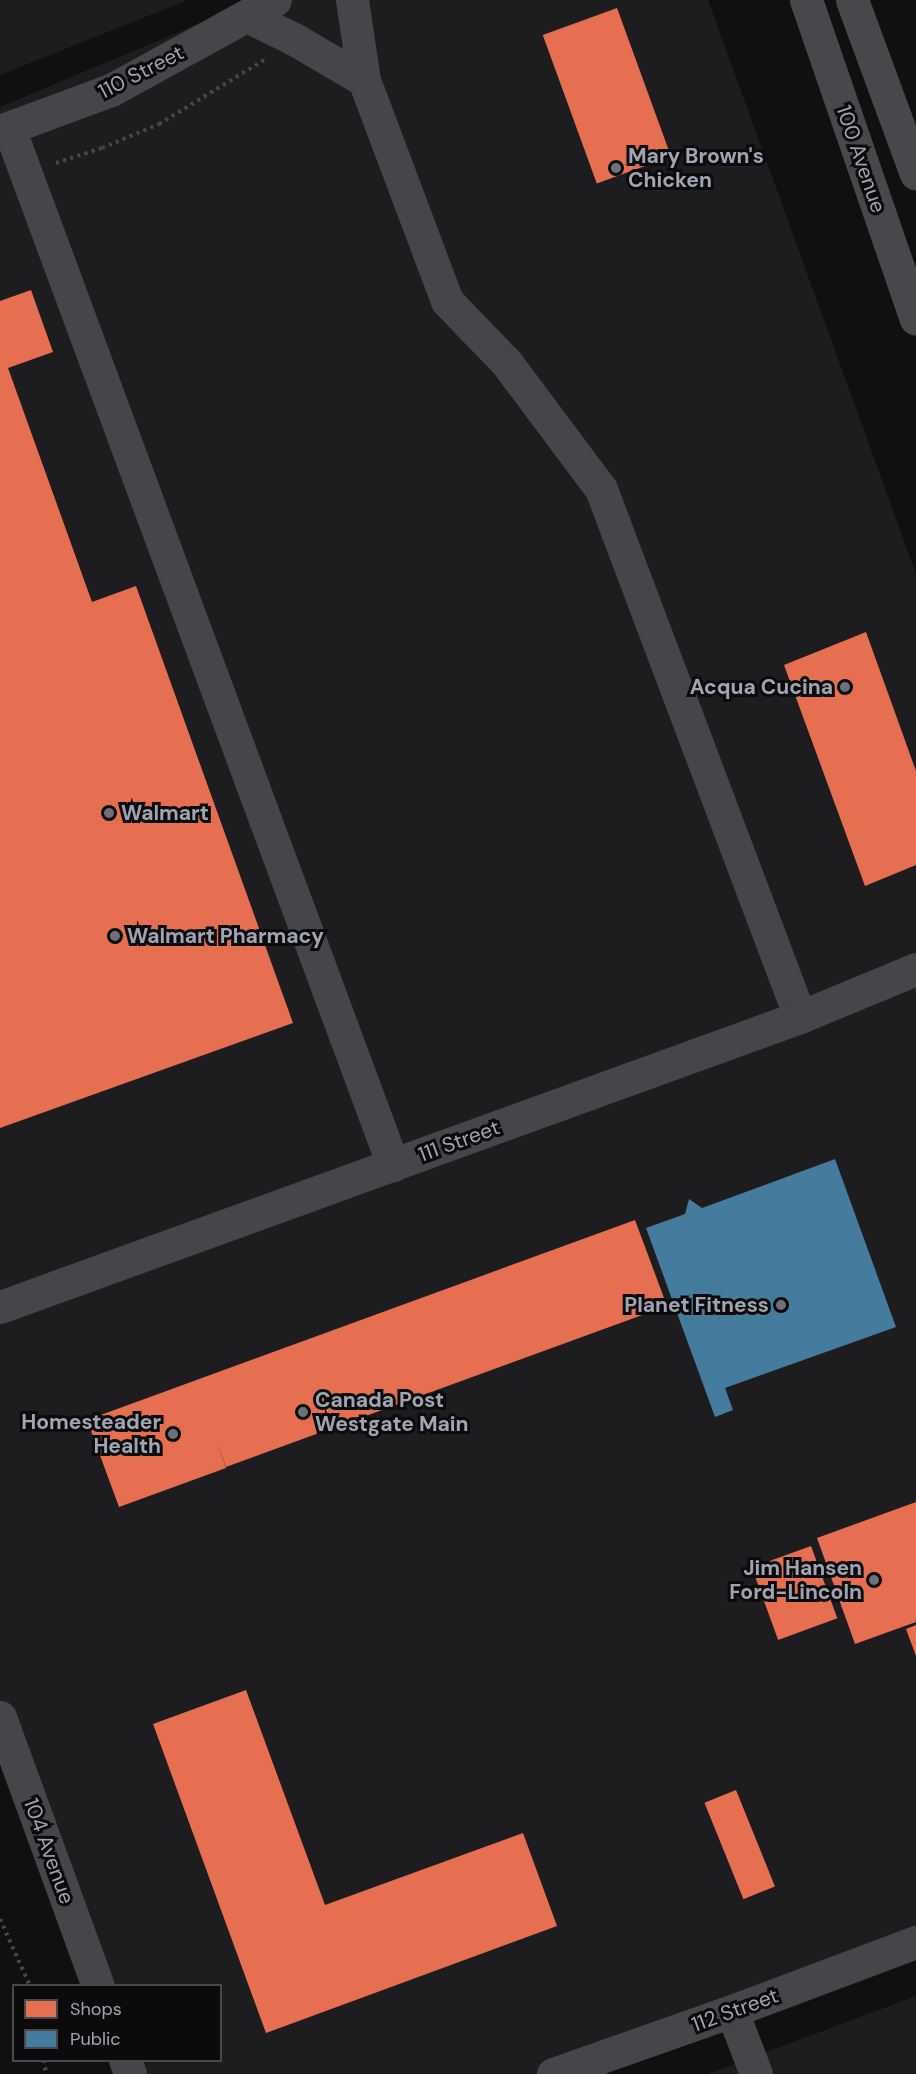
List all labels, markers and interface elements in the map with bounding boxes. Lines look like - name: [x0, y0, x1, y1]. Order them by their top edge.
- street label: 110 Street: [94, 40, 188, 104]
- street label: 100 Avenue: [831, 102, 891, 216]
- place label: Mary Brown's Chicken: [628, 143, 764, 193]
- marker: Mary Brown's Chicken: [609, 161, 623, 175]
- place label: Acqua Cucina: [690, 674, 833, 700]
- marker: Acqua Cucina: [838, 680, 852, 694]
- place label: Walmart: [121, 800, 209, 826]
- marker: Walmart: [102, 806, 116, 820]
- place label: Walmart Pharmacy: [127, 923, 324, 949]
- marker: Walmart Pharmacy: [108, 929, 122, 943]
- street label: 111 Street: [415, 1115, 503, 1167]
- place label: Planet Fitness: [624, 1292, 769, 1318]
- marker: Planet Fitness: [774, 1298, 788, 1312]
- place label: Canada Post Westgate Main: [315, 1387, 469, 1437]
- marker: Canada Post Westgate Main: [296, 1405, 310, 1419]
- place label: Homesteader Health: [21, 1409, 161, 1459]
- marker: Homesteader Health: [166, 1427, 180, 1441]
- place label: Jim Hansen Ford-Lincoln: [729, 1555, 862, 1605]
- marker: Jim Hansen Ford-Lincoln: [867, 1573, 881, 1587]
- street label: 104 Avenue: [18, 1795, 80, 1907]
- street label: 112 Street: [688, 1983, 782, 2037]
- legend: [12, 1984, 222, 2062]
- text: Shops: [70, 1997, 122, 2021]
- text: Public: [70, 2027, 121, 2051]

